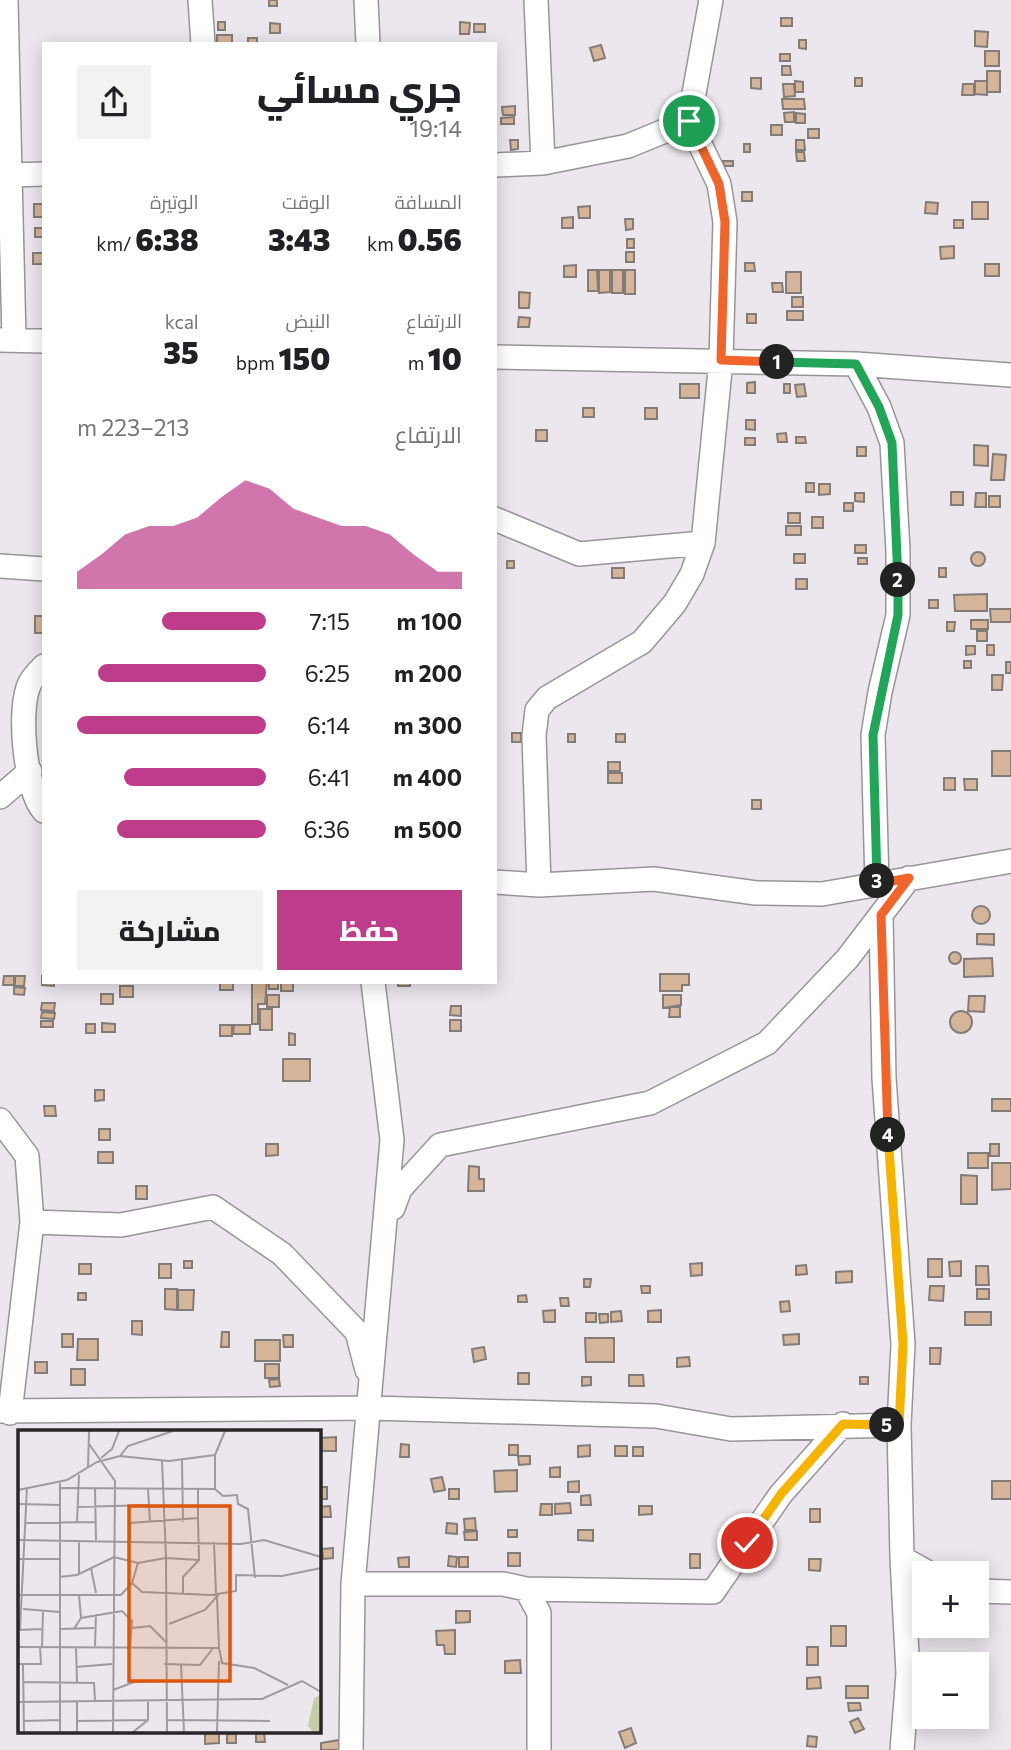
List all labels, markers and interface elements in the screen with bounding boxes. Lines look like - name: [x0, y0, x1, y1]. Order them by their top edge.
- text: جري مسائي: [257, 64, 462, 111]
- button: share: [77, 65, 151, 139]
- pin: [659, 91, 719, 151]
- icon: arrive: [670, 102, 708, 140]
- text: 19:14: [409, 114, 462, 142]
- text: الوتيرة: [150, 190, 199, 213]
- text: الوقت: [282, 190, 330, 213]
- text: المسافة: [394, 190, 462, 213]
- text: 6:38: [135, 220, 199, 257]
- text: 3:43: [268, 220, 330, 257]
- text: 0.56: [397, 220, 462, 257]
- text: /km: [96, 232, 135, 255]
- text: km: [367, 232, 397, 255]
- text: النبض: [286, 309, 330, 332]
- text: الارتفاع: [406, 309, 462, 332]
- text: kcal: [165, 310, 199, 333]
- text: 35: [163, 333, 199, 370]
- text: 150: [279, 339, 330, 376]
- text: 10: [428, 339, 462, 376]
- pin: 1: [760, 344, 794, 380]
- text: 1: [772, 350, 781, 373]
- text: bpm: [236, 351, 279, 374]
- text: m: [408, 351, 428, 374]
- text: 213–223 m: [77, 413, 189, 441]
- text: الارتفاع: [395, 420, 462, 448]
- pin: 2: [880, 562, 916, 598]
- text: 2: [892, 568, 903, 591]
- text: 7:15: [309, 607, 350, 635]
- text: 100 m: [397, 607, 462, 635]
- text: 6:25: [305, 659, 350, 687]
- text: 200 m: [394, 659, 462, 687]
- text: 6:14: [307, 711, 350, 739]
- text: 300 m: [394, 711, 462, 739]
- text: 6:41: [308, 763, 350, 791]
- text: 400 m: [393, 763, 462, 791]
- text: 6:36: [304, 815, 350, 843]
- text: 500 m: [394, 815, 462, 843]
- pin: 3: [860, 864, 894, 898]
- text: 3: [871, 869, 882, 892]
- button: مشاركة: [77, 890, 263, 970]
- button: حفظ: [277, 890, 462, 970]
- pin: 4: [870, 1118, 906, 1152]
- text: 4: [882, 1123, 893, 1146]
- pin: 5: [870, 1408, 904, 1442]
- text: 5: [881, 1413, 892, 1436]
- inset map: [18, 1430, 320, 1732]
- pin: [717, 1513, 777, 1573]
- icon: check: [728, 1524, 766, 1562]
- map controls: [912, 1561, 989, 1729]
- button: +: [912, 1561, 989, 1638]
- button: −: [912, 1652, 989, 1729]

